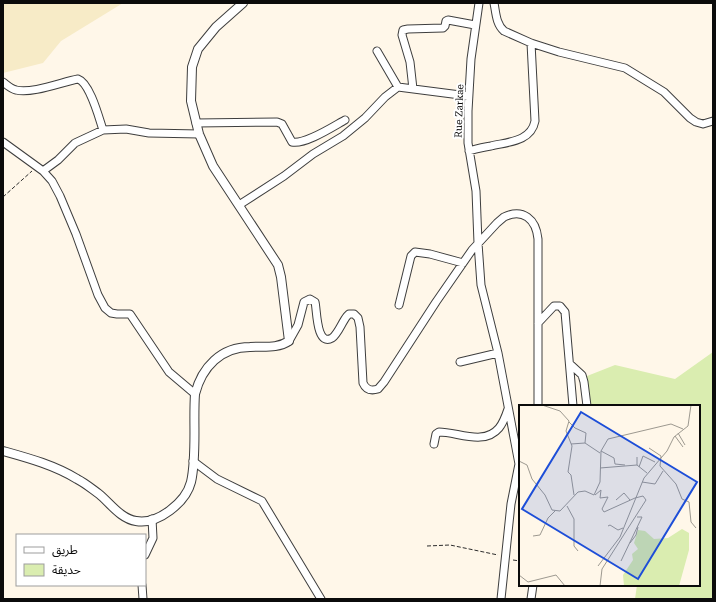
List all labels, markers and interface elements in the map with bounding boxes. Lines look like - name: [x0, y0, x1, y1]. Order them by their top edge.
- street label: Rue Zarkae: [453, 83, 465, 138]
- inset map: [519, 405, 700, 586]
- legend: [16, 534, 146, 586]
- text: طريق: [52, 543, 78, 558]
- text: حديقة: [52, 563, 81, 577]

